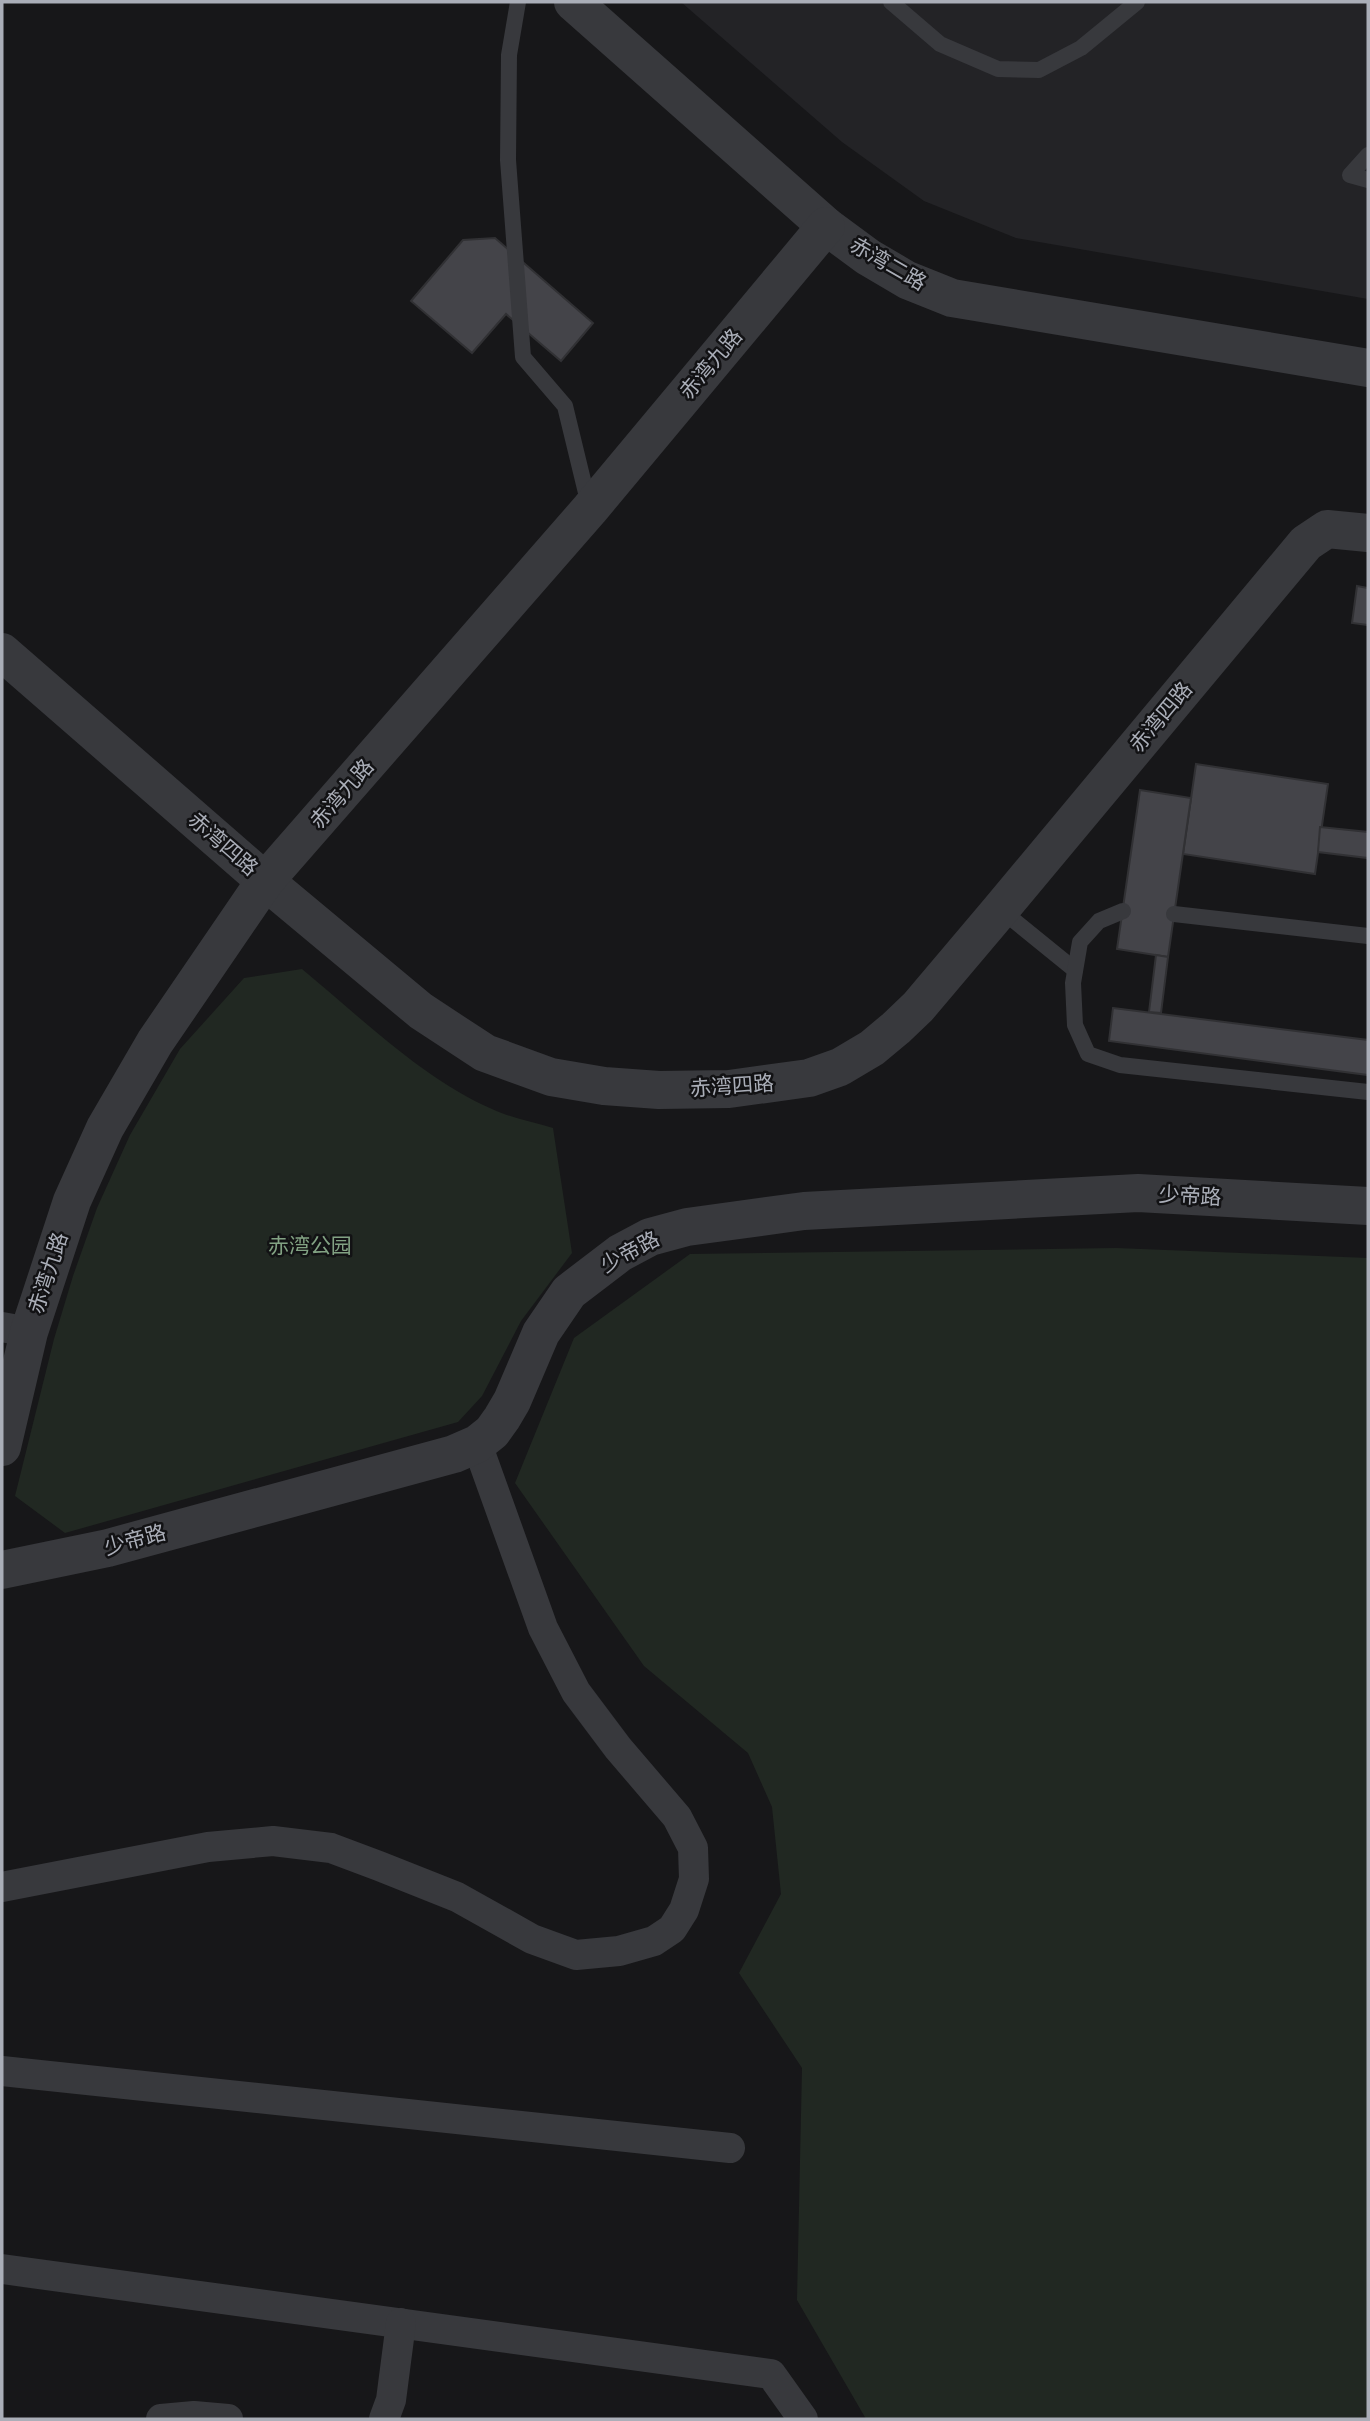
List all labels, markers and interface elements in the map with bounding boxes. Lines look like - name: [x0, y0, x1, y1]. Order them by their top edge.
- street label: 赤湾二路: [845, 232, 931, 296]
- street label: 赤湾九路: [674, 323, 748, 405]
- street label: 赤湾四路: [1124, 676, 1198, 758]
- street label: 赤湾九路: [305, 754, 379, 834]
- street label: 赤湾四路: [183, 807, 263, 881]
- street label: 赤湾四路: [689, 1070, 775, 1102]
- street label: 少帝路: [1158, 1181, 1222, 1211]
- street label: 少帝路: [596, 1226, 664, 1278]
- street label: 赤湾九路: [23, 1229, 73, 1317]
- park label: 赤湾公园: [268, 1233, 352, 1259]
- street label: 少帝路: [101, 1519, 169, 1561]

